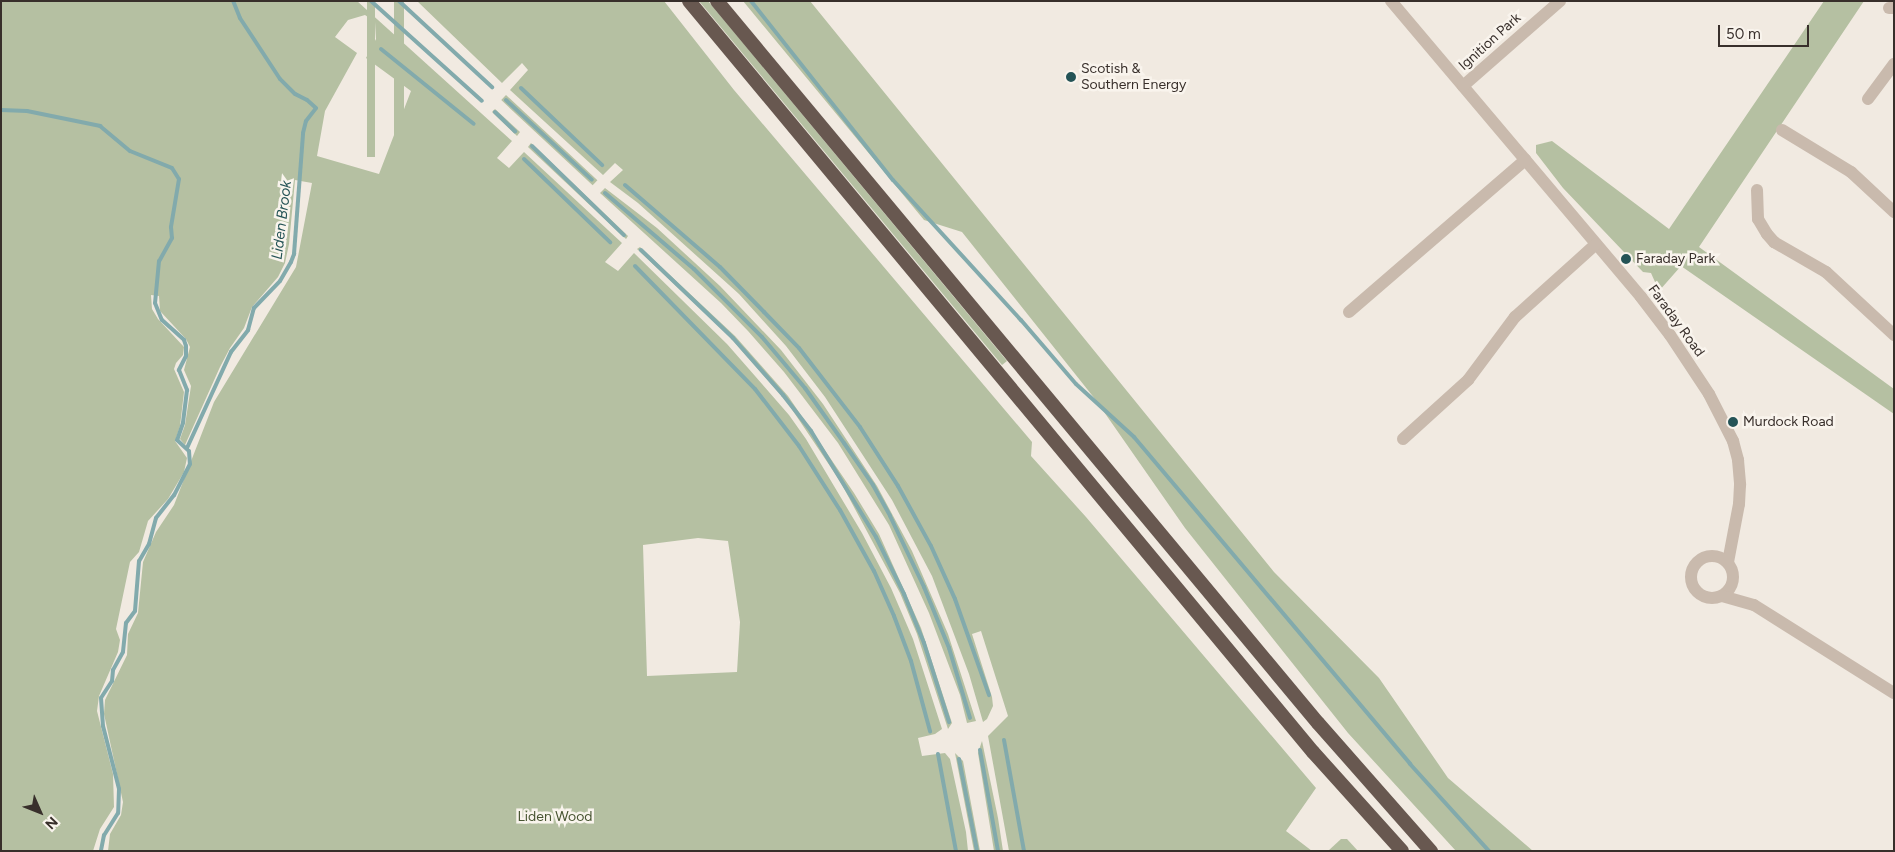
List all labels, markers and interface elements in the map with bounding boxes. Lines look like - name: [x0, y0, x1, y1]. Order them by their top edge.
- street label: Ignition Park: [1456, 10, 1524, 74]
- scale bar: [1720, 15, 1811, 47]
- text: 50 m: [1726, 25, 1761, 43]
- place label: Scotish & Southern Energy: [1081, 61, 1186, 94]
- marker: Scotish & Southern Energy: [1065, 71, 1077, 83]
- water label: Liden Brook: [268, 180, 296, 260]
- place label: Faraday Park: [1636, 251, 1715, 267]
- marker: Faraday Park: [1620, 253, 1632, 265]
- street label: Faraday Road: [1644, 282, 1708, 360]
- place label: Murdock Road: [1743, 414, 1834, 430]
- marker: Murdock Road: [1727, 416, 1739, 428]
- north arrow: [15, 787, 65, 837]
- park label: Liden Wood: [518, 809, 592, 825]
- text: N: [41, 813, 61, 833]

